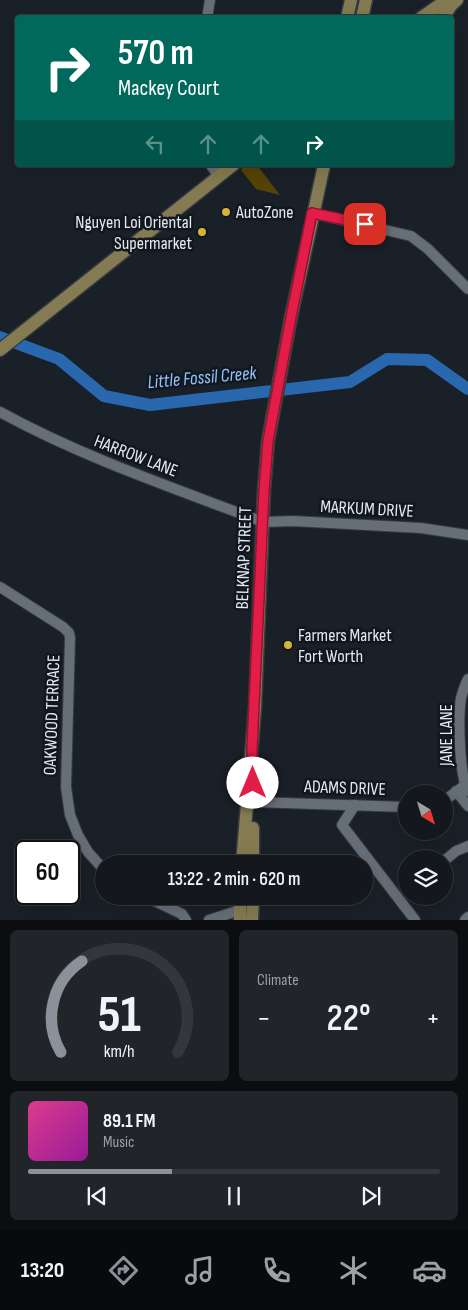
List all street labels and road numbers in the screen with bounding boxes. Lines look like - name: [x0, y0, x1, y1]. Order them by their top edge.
- street label: HARROW LANE: [91, 430, 181, 482]
- street label: MARKUM DRIVE: [320, 496, 414, 522]
- street label: BELKNAP STREET: [232, 506, 256, 610]
- street label: OAKWOOD TERRACE: [39, 654, 65, 776]
- street label: JANE LANE: [436, 704, 457, 767]
- street label: ADAMS DRIVE: [303, 776, 386, 800]

